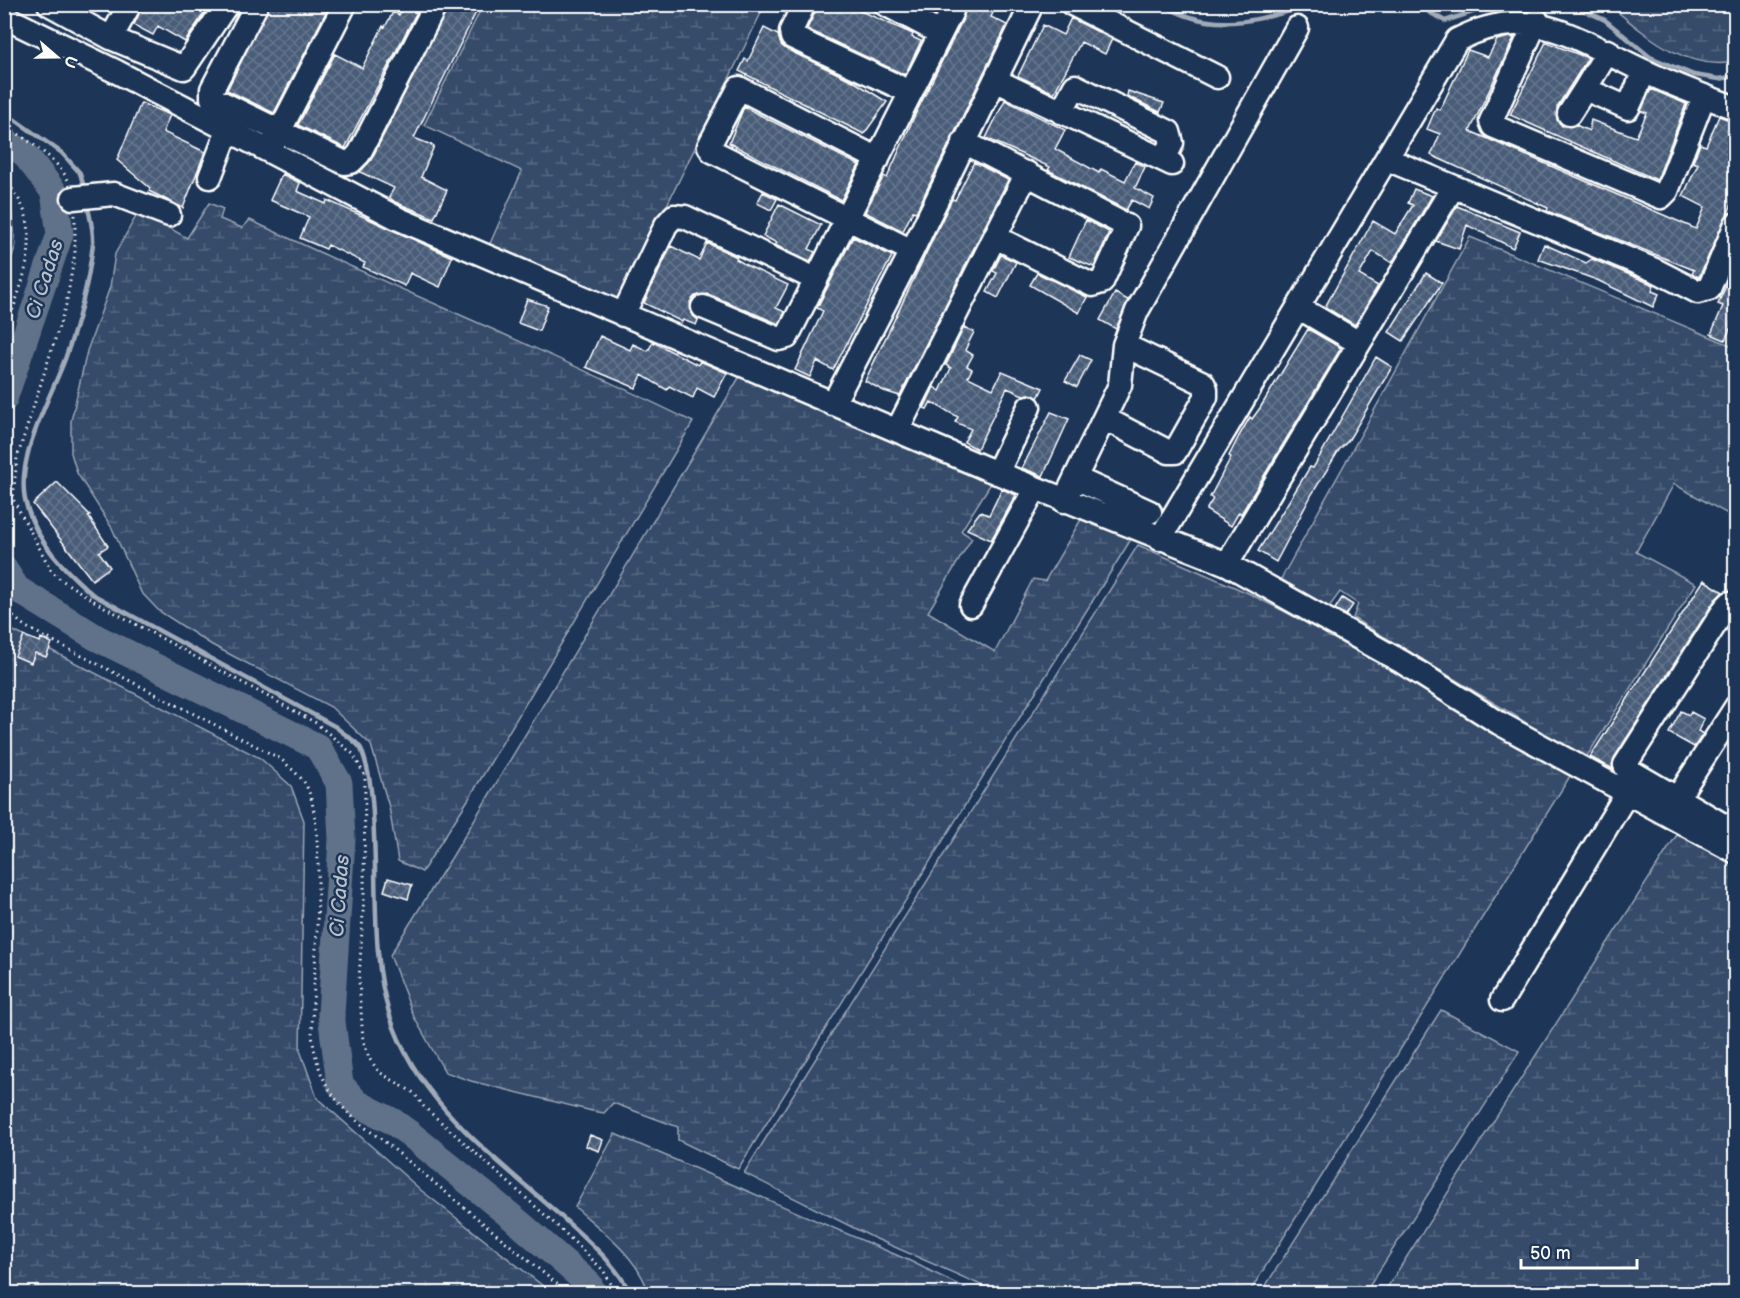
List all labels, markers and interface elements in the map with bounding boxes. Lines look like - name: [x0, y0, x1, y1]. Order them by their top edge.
- north arrow: [27, 27, 87, 87]
- text: U: [59, 53, 81, 70]
- water label: Ci Cadas: [21, 236, 69, 322]
- water label: Ci Cadas: [325, 854, 355, 938]
- scale bar: [1521, 1232, 1636, 1270]
- text: 50 m: [1530, 1243, 1571, 1264]

